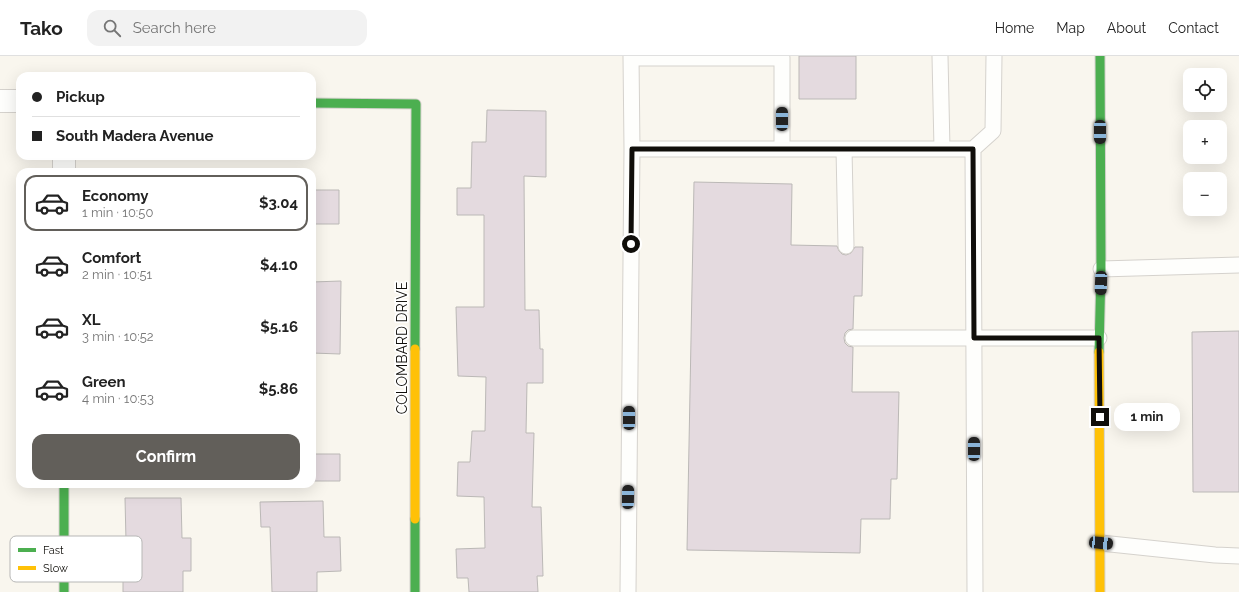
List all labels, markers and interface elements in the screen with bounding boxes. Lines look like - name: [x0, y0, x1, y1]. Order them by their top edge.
- search box: [87, 10, 367, 46]
- text: Tako: [20, 17, 63, 39]
- icon: search: [101, 17, 123, 39]
- text: Search here: [133, 19, 216, 37]
- text: Home: [995, 20, 1034, 36]
- text: Map: [1056, 20, 1085, 36]
- text: About: [1107, 20, 1146, 36]
- text: Contact: [1168, 20, 1219, 36]
- map controls: [1183, 68, 1227, 216]
- button: locate: [1183, 68, 1227, 112]
- text: Pickup: [56, 88, 105, 106]
- car: [776, 107, 788, 131]
- car: [1094, 120, 1106, 144]
- button: +: [1183, 120, 1227, 164]
- text: South Madera Avenue: [56, 127, 214, 145]
- button: −: [1183, 172, 1227, 216]
- icon: car: [34, 185, 70, 221]
- text: Economy: [82, 187, 149, 205]
- text: $3.04: [259, 194, 298, 212]
- text: 1 min · 10:50: [82, 205, 153, 220]
- route start: [622, 235, 640, 253]
- icon: car: [34, 247, 70, 283]
- text: Comfort: [82, 249, 141, 267]
- text: $4.10: [260, 256, 298, 274]
- text: 2 min · 10:51: [82, 267, 152, 282]
- car: [1095, 271, 1107, 295]
- street label: COLOMBARD DRIVE: [394, 282, 410, 414]
- icon: car: [34, 309, 70, 345]
- text: XL: [82, 311, 100, 329]
- text: $5.16: [260, 318, 298, 336]
- text: 3 min · 10:52: [82, 329, 154, 344]
- icon: car: [34, 371, 70, 407]
- text: Green: [82, 373, 126, 391]
- text: $5.86: [259, 380, 298, 398]
- text: 4 min · 10:53: [82, 391, 154, 406]
- callout: 1 min: [1114, 403, 1180, 431]
- car: [623, 406, 635, 430]
- route end: [1091, 408, 1109, 426]
- text: 1 min: [1131, 409, 1163, 424]
- button: Confirm: [32, 434, 300, 480]
- car: [968, 437, 980, 461]
- car: [622, 485, 634, 509]
- legend: [10, 536, 142, 582]
- car: [1088, 536, 1114, 550]
- text: Fast: [43, 544, 64, 557]
- text: Slow: [43, 562, 68, 575]

